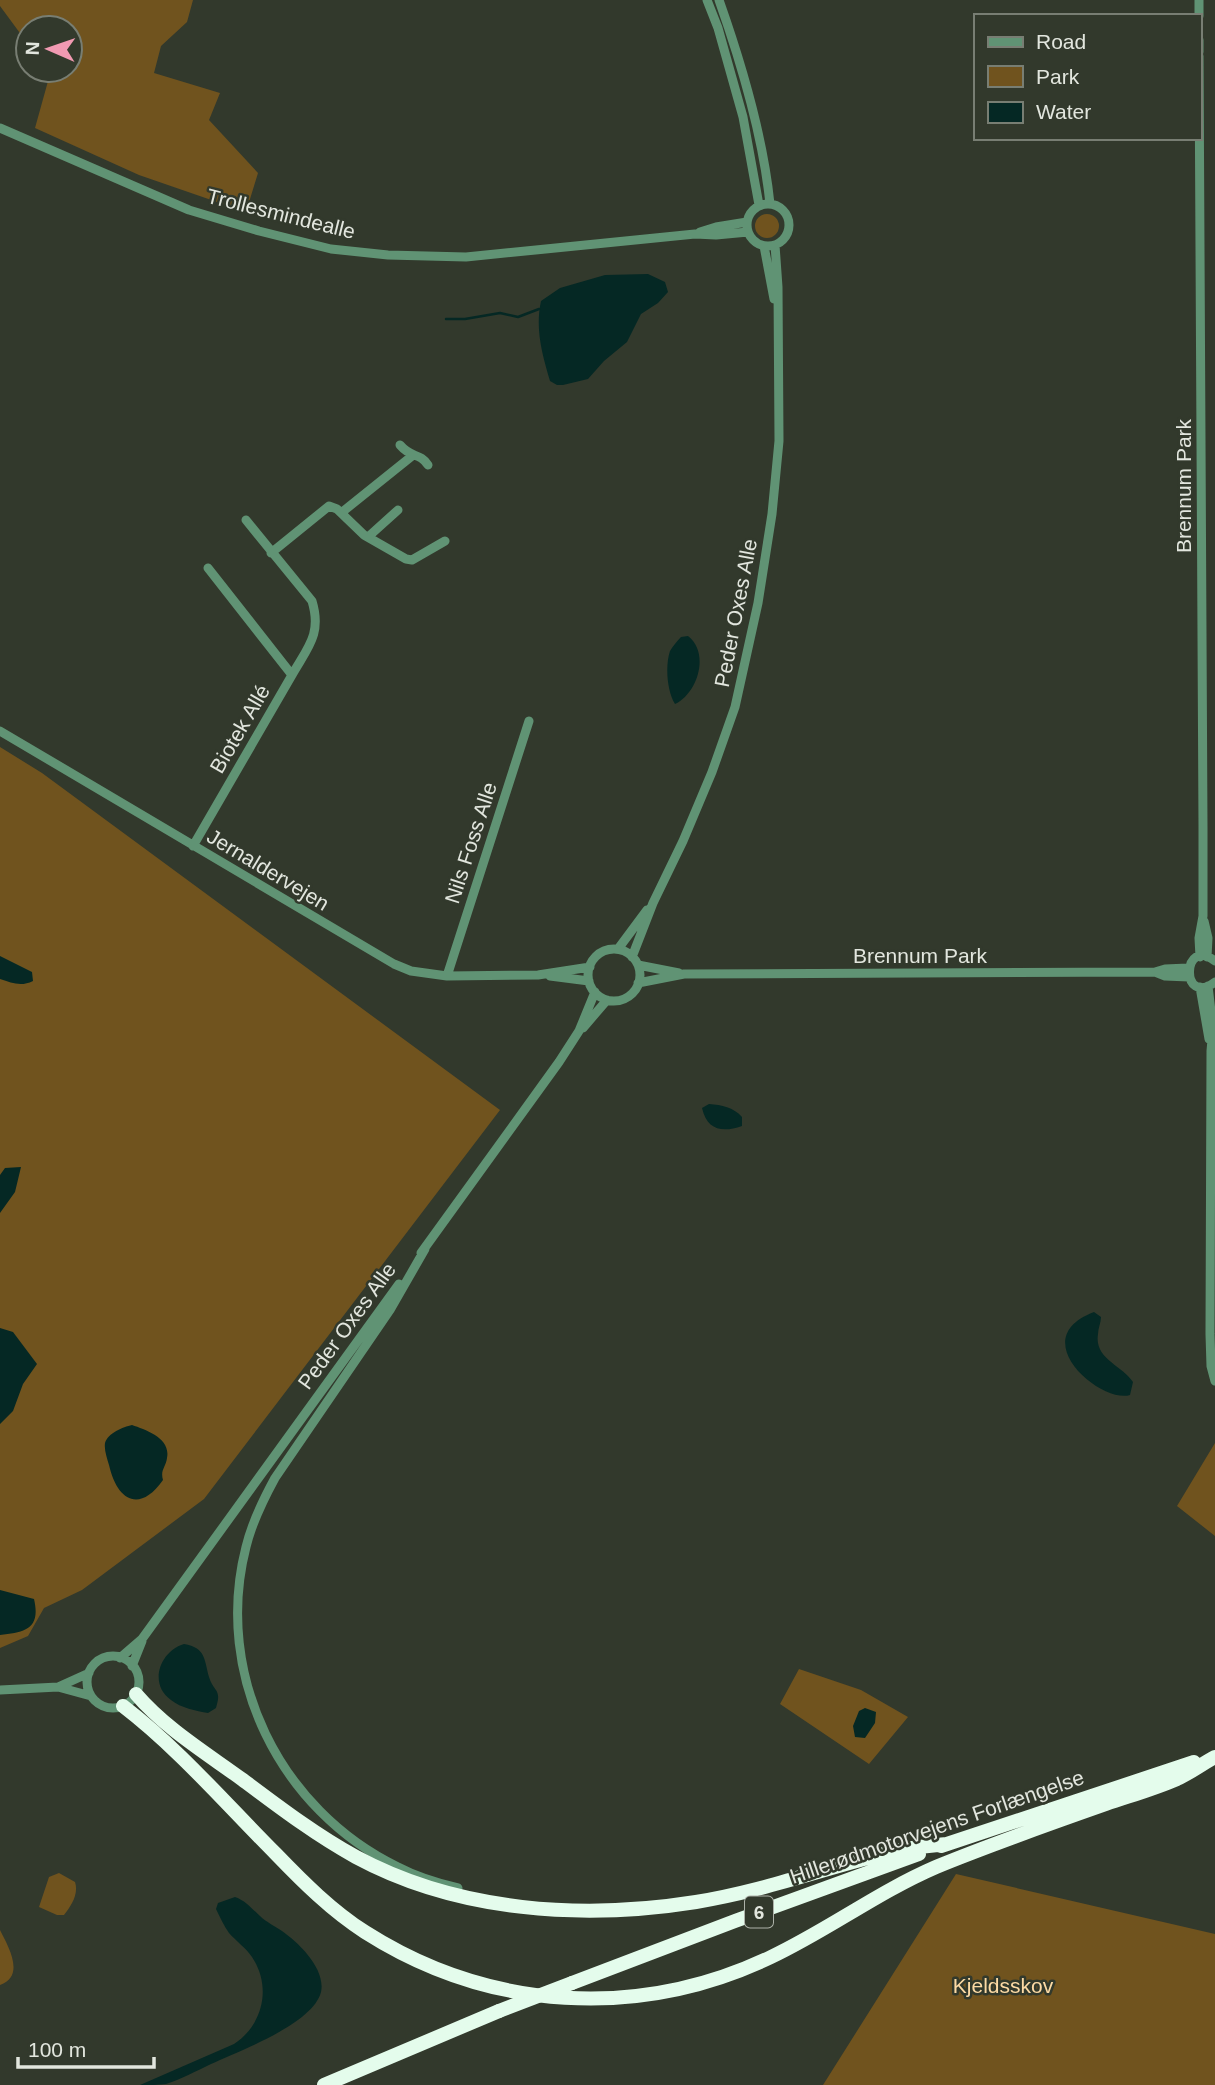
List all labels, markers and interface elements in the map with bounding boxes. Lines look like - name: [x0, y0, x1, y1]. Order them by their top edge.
- north arrow: [14, 14, 84, 84]
- legend: [974, 14, 1201, 140]
- text: Road: [1036, 30, 1086, 53]
- text: N: [22, 41, 43, 56]
- text: Park: [1036, 65, 1080, 88]
- text: Water: [1036, 100, 1091, 123]
- street label: Trollesmindealle: [205, 184, 358, 243]
- street label: Brennum Park: [1172, 418, 1195, 553]
- street label: Peder Oxes Alle: [710, 537, 761, 689]
- street label: Biotek Allé: [205, 681, 274, 777]
- street label: Nils Foss Alle: [440, 779, 501, 906]
- street label: Jernaldervejen: [203, 824, 333, 915]
- street label: Brennum Park: [853, 944, 988, 967]
- street label: Peder Oxes Alle: [293, 1258, 400, 1393]
- street label: Hillerødmotorvejens Forlængelse: [787, 1765, 1087, 1888]
- road number: 6: [745, 1896, 773, 1928]
- park label: Kjeldsskov: [953, 1974, 1054, 1997]
- scale bar: [18, 2025, 154, 2070]
- text: 100 m: [28, 2038, 86, 2061]

